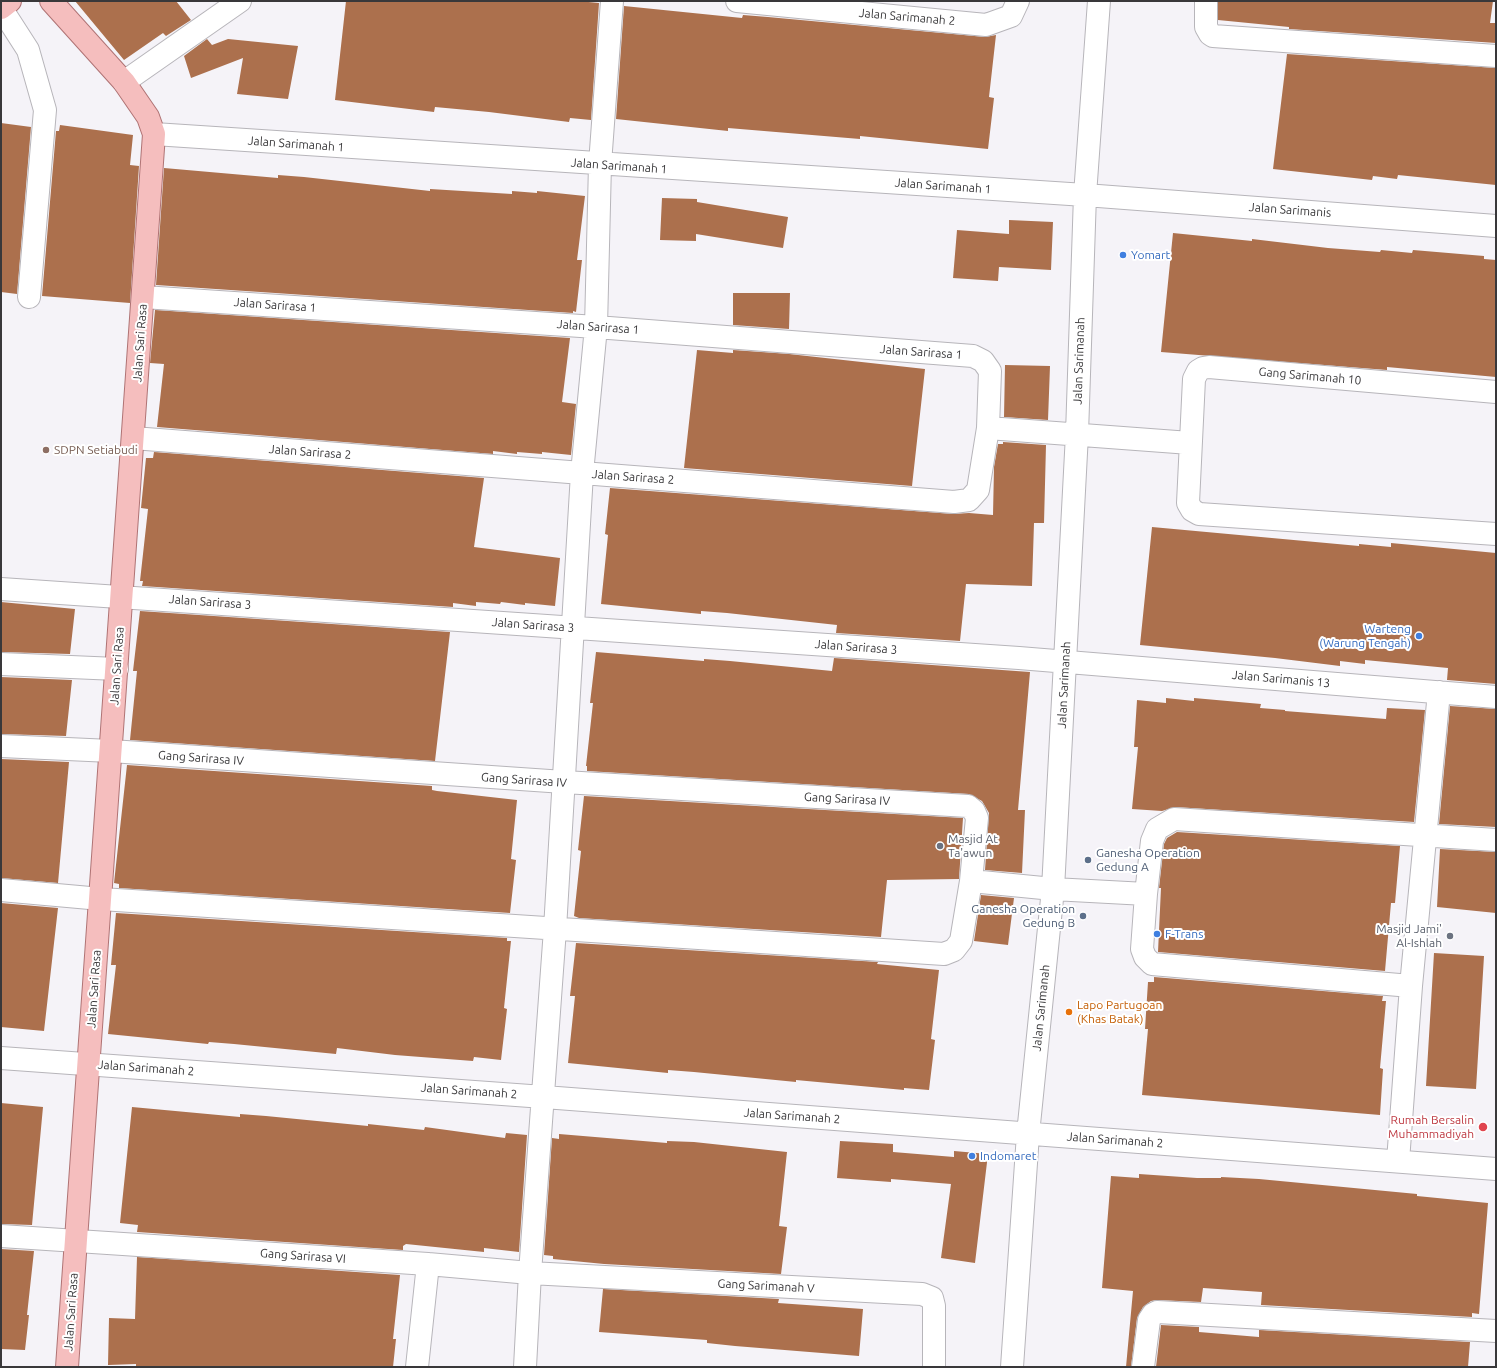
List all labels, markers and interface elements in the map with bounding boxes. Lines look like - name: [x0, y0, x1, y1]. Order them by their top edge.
- street label: Jalan Sarimanah 2: [858, 6, 956, 28]
- street label: Jalan Sarimanah 1: [247, 133, 345, 155]
- street label: Jalan Sarimanah 1: [570, 155, 668, 177]
- street label: Jalan Sarimanah 1: [894, 175, 992, 197]
- street label: Jalan Sarimanis: [1248, 200, 1332, 220]
- place label: Yomart: [1131, 248, 1170, 262]
- marker: Yomart: [1118, 250, 1128, 260]
- street label: Jalan Sarirasa 1: [233, 295, 317, 315]
- street label: Jalan Sari Rasa: [130, 303, 150, 383]
- street label: Jalan Sarirasa 1: [556, 317, 640, 337]
- street label: Jalan Sarimanah: [1070, 317, 1088, 405]
- street label: Jalan Sarirasa 1: [879, 342, 963, 362]
- street label: Gang Sarimanah 10: [1258, 364, 1362, 388]
- street label: Jalan Sarirasa 2: [268, 442, 352, 462]
- place label: SDPN Setiabudi: [54, 443, 138, 457]
- marker: SDPN Setiabudi: [41, 445, 51, 455]
- street label: Jalan Sarirasa 2: [591, 467, 675, 487]
- street label: Jalan Sarirasa 3: [168, 592, 252, 612]
- street label: Jalan Sarirasa 3: [491, 615, 575, 635]
- place label: Warteng (Warung Tengah): [1319, 622, 1411, 650]
- street label: Jalan Sari Rasa: [107, 626, 127, 706]
- marker: Warteng (Warung Tengah): [1414, 631, 1424, 641]
- street label: Jalan Sarirasa 3: [814, 637, 898, 657]
- street label: Jalan Sarimanah: [1055, 641, 1073, 729]
- street label: Jalan Sarimanis 13: [1231, 668, 1331, 690]
- street label: Gang Sarirasa IV: [158, 748, 244, 768]
- street label: Gang Sarirasa IV: [481, 770, 567, 790]
- street label: Gang Sarirasa IV: [804, 790, 890, 808]
- place label: Masjid At Ta'awun: [948, 832, 998, 860]
- marker: Masjid At Ta'awun: [935, 841, 945, 851]
- place label: Ganesha Operation Gedung A: [1096, 846, 1200, 874]
- marker: Ganesha Operation Gedung A: [1083, 855, 1093, 865]
- place label: Ganesha Operation Gedung B: [971, 902, 1075, 930]
- marker: Ganesha Operation Gedung B: [1078, 911, 1088, 921]
- place label: Masjid Jami' Al-Ishlah: [1376, 922, 1442, 950]
- place label: F-Trans: [1165, 927, 1203, 941]
- marker: F-Trans: [1152, 929, 1162, 939]
- marker: Masjid Jami' Al-Ishlah: [1445, 931, 1455, 941]
- street label: Jalan Sari Rasa: [84, 949, 104, 1029]
- street label: Jalan Sarimanah: [1029, 964, 1053, 1052]
- place label: Lapo Partugoan (Khas Batak): [1077, 998, 1162, 1026]
- marker: Lapo Partugoan (Khas Batak): [1064, 1007, 1074, 1017]
- street label: Jalan Sarimanah 2: [97, 1057, 195, 1079]
- street label: Jalan Sarimanah 2: [420, 1080, 518, 1102]
- street label: Jalan Sarimanah 2: [743, 1105, 841, 1127]
- place label: Rumah Bersalin Muhammadiyah: [1388, 1113, 1474, 1141]
- marker: Rumah Bersalin Muhammadiyah: [1477, 1121, 1489, 1133]
- street label: Jalan Sarimanah 2: [1066, 1129, 1164, 1151]
- place label: Indomaret: [980, 1149, 1036, 1163]
- marker: Indomaret: [967, 1151, 977, 1161]
- street label: Gang Sarirasa VI: [260, 1246, 346, 1266]
- street label: Jalan Sari Rasa: [61, 1272, 81, 1352]
- street label: Gang Sarimanah V: [717, 1276, 815, 1296]

